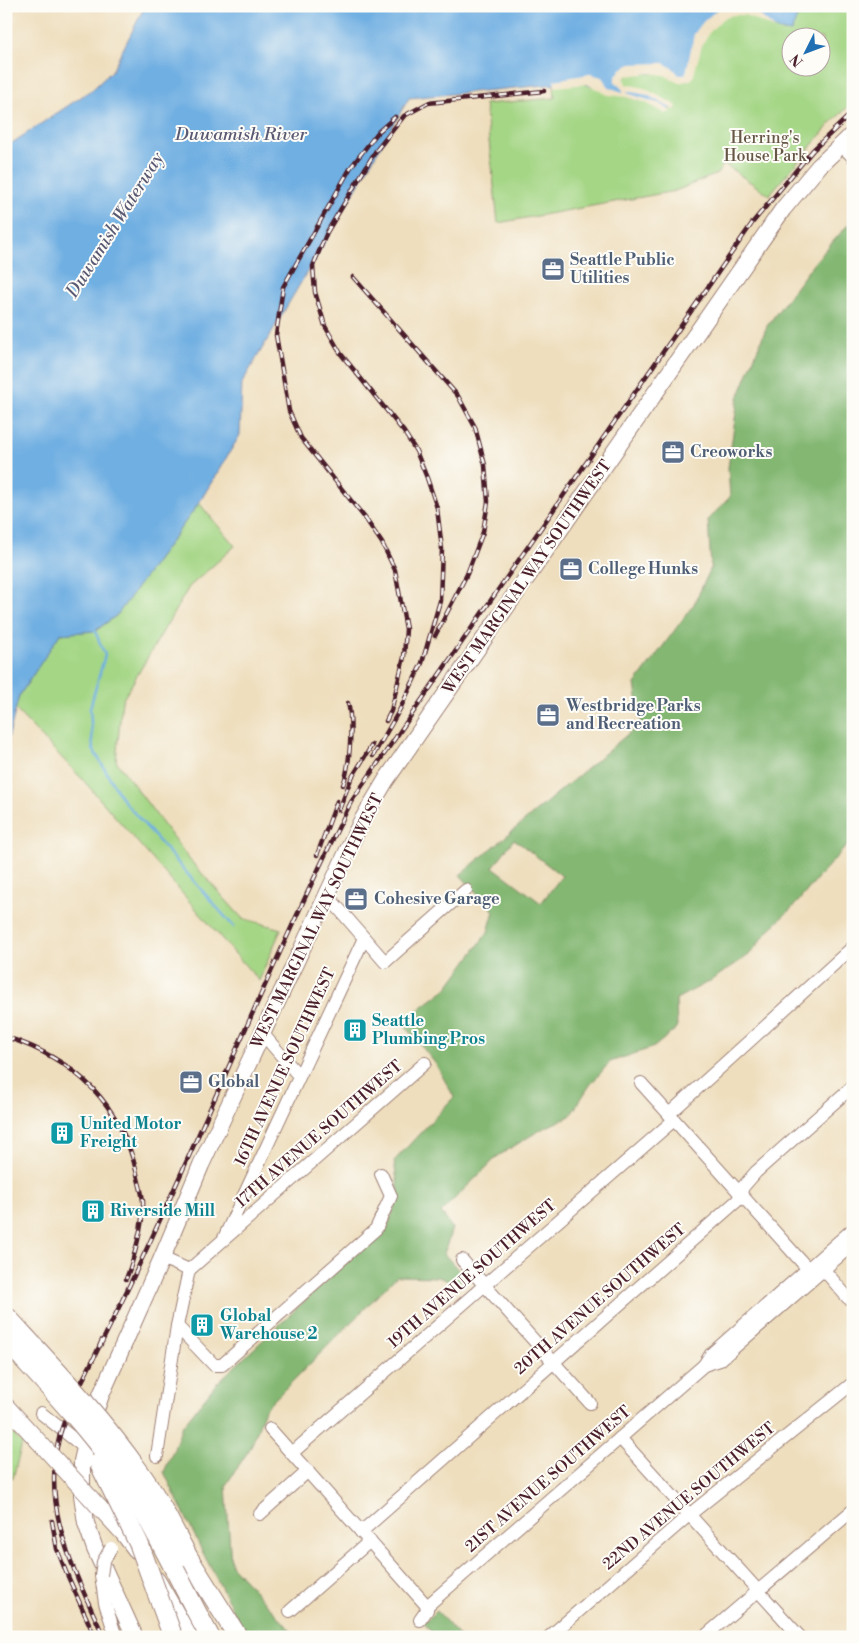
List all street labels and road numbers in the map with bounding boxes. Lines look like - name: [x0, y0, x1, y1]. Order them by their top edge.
- street label: WEST MARGINAL WAY SOUTHWEST: [438, 456, 616, 699]
- street label: WEST MARGINAL WAY SOUTHWEST: [246, 790, 388, 1053]
- street label: 16TH AVENUE SOUTHWEST: [230, 965, 340, 1169]
- street label: 17TH AVENUE SOUTHWEST: [231, 1056, 407, 1212]
- street label: 19TH AVENUE SOUTHWEST: [384, 1195, 560, 1353]
- street label: 20TH AVENUE SOUTHWEST: [510, 1219, 690, 1379]
- street label: 21ST AVENUE SOUTHWEST: [461, 1402, 635, 1556]
- street label: 22ND AVENUE SOUTHWEST: [599, 1418, 779, 1574]

